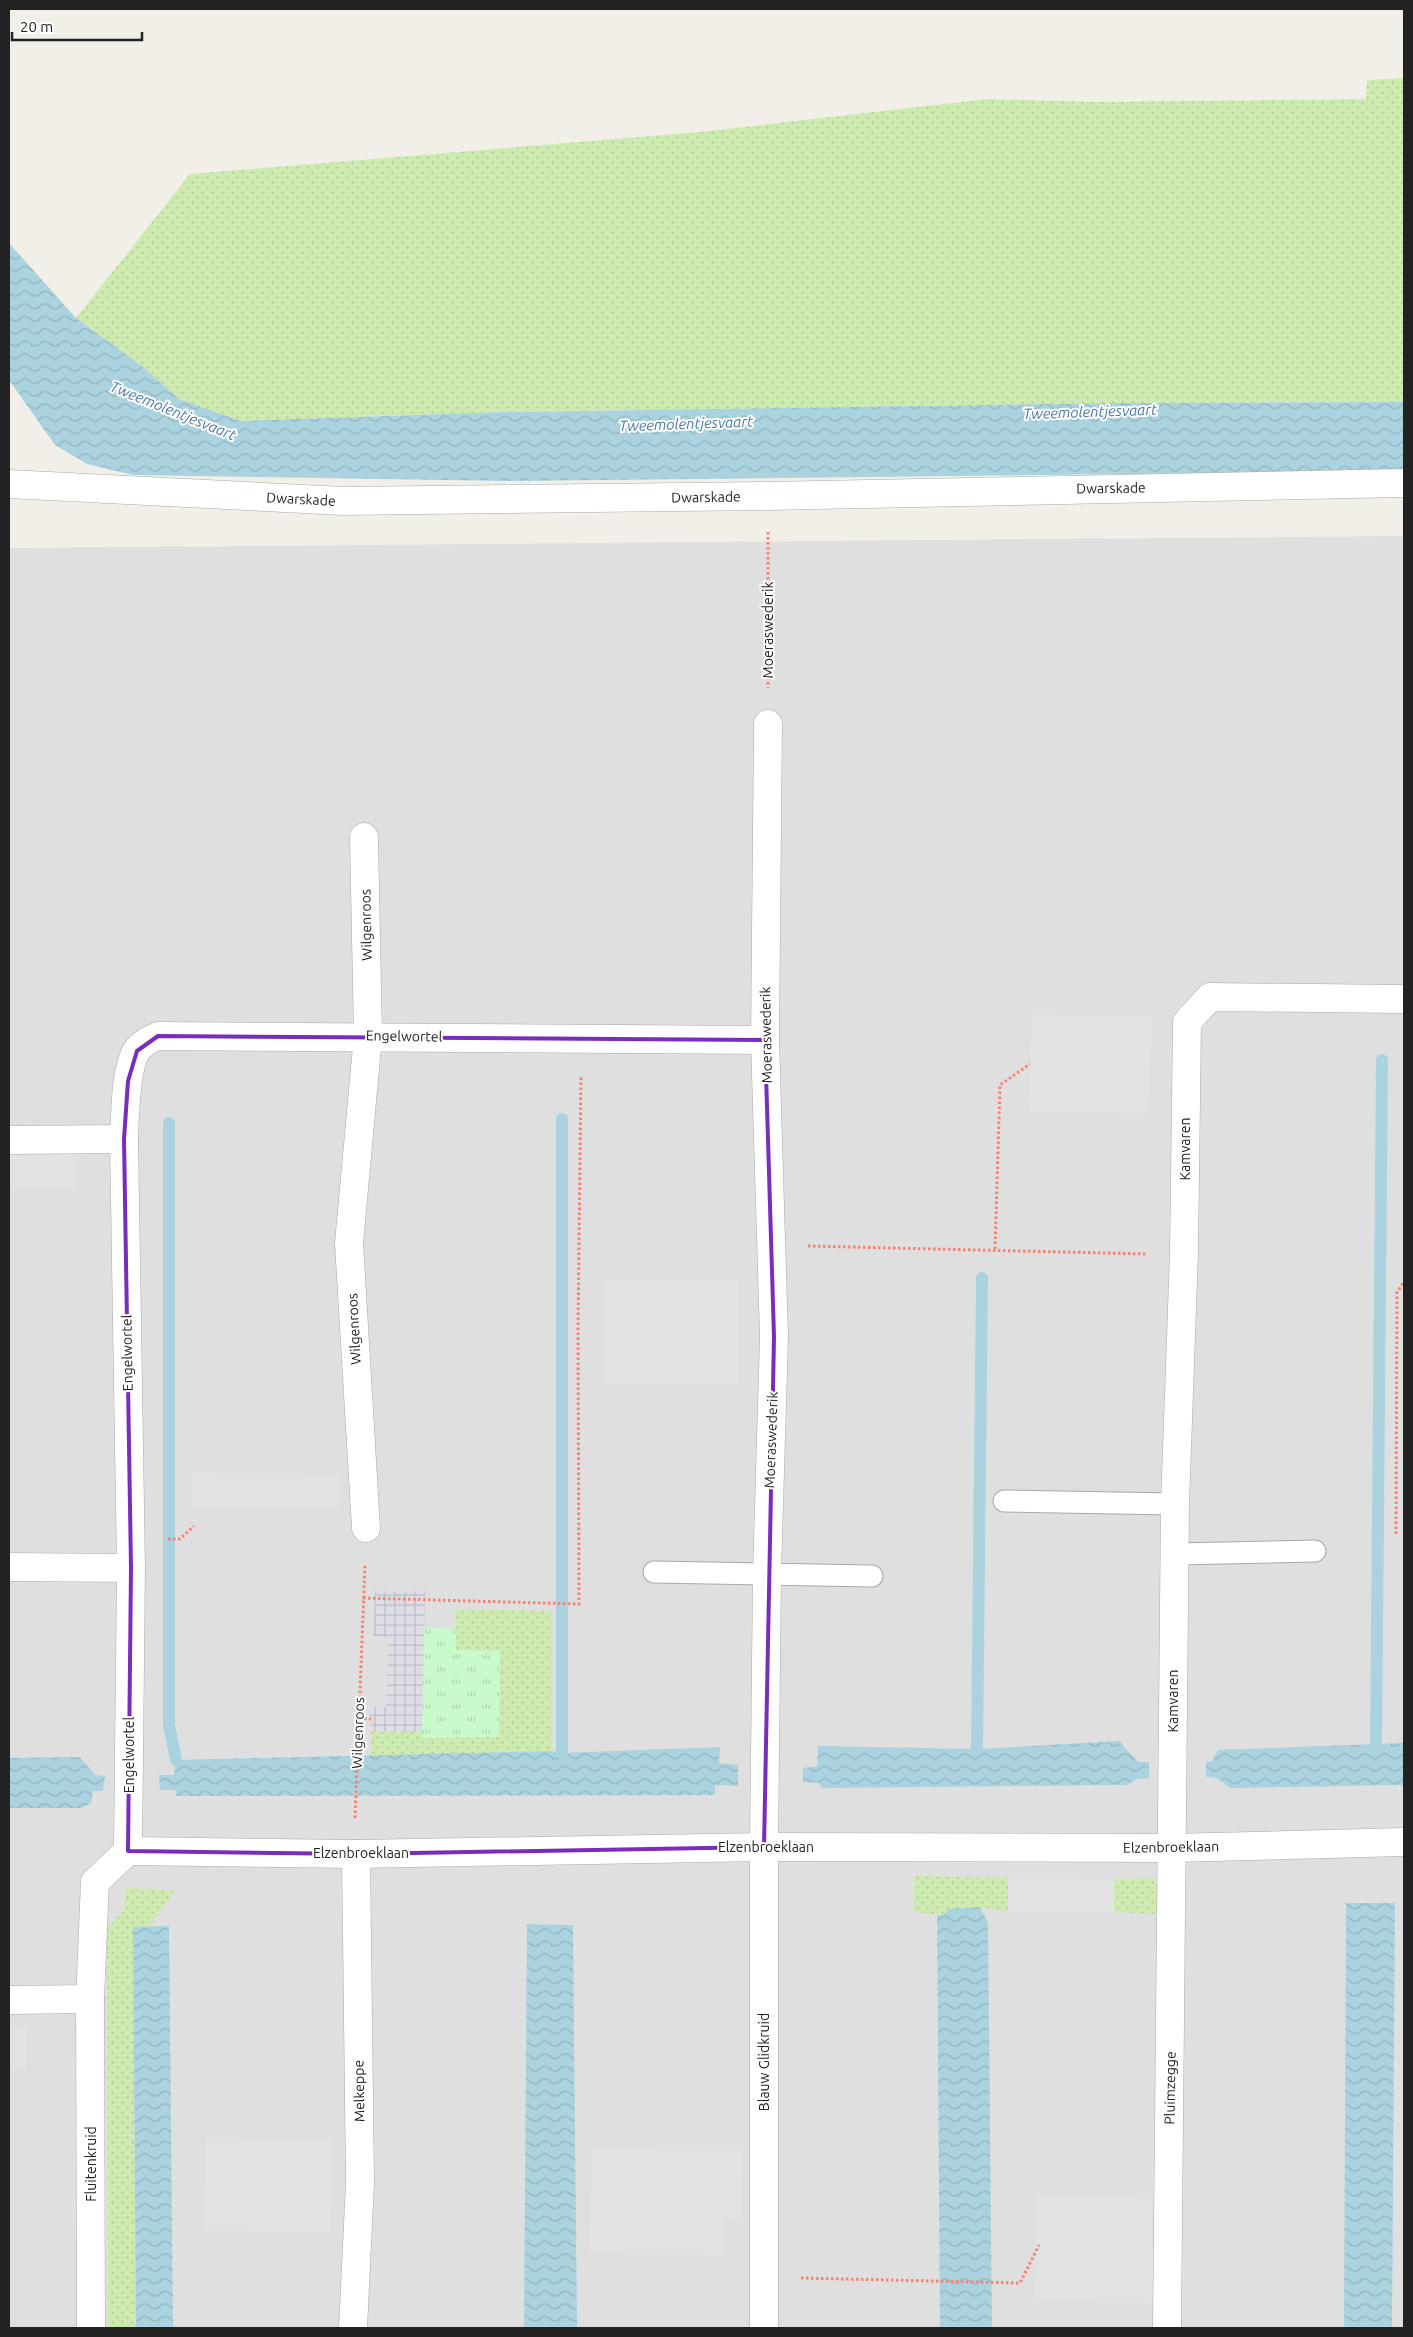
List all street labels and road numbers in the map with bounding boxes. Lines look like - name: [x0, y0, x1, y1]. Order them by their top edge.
- street label: Dwarskade: [1076, 479, 1146, 497]
- street label: Dwarskade: [671, 488, 741, 506]
- street label: Dwarskade: [266, 489, 336, 509]
- street label: Moeraswederik: [760, 582, 776, 678]
- street label: Wilgenroos: [357, 889, 375, 961]
- street label: Moeraswederik: [757, 986, 775, 1084]
- street label: Engelwortel: [366, 1027, 443, 1045]
- street label: Kamvaren: [1177, 1118, 1193, 1180]
- street label: Wilgenroos: [344, 1293, 364, 1365]
- street label: Engelwortel: [118, 1314, 136, 1391]
- street label: Moeraswederik: [761, 1391, 781, 1489]
- street label: Kamvaren: [1165, 1670, 1181, 1732]
- street label: Wilgenroos: [349, 1697, 367, 1769]
- street label: Engelwortel: [121, 1716, 137, 1793]
- street label: Elzenbroeklaan: [1123, 1838, 1219, 1856]
- street label: Elzenbroeklaan: [718, 1839, 814, 1855]
- street label: Elzenbroeklaan: [313, 1845, 409, 1861]
- street label: Blauw Glidkruid: [756, 2013, 772, 2111]
- street label: Pluimzegge: [1161, 2051, 1179, 2125]
- street label: Melkeppe: [350, 2060, 368, 2122]
- street label: Fluitenkruid: [83, 2126, 99, 2202]

